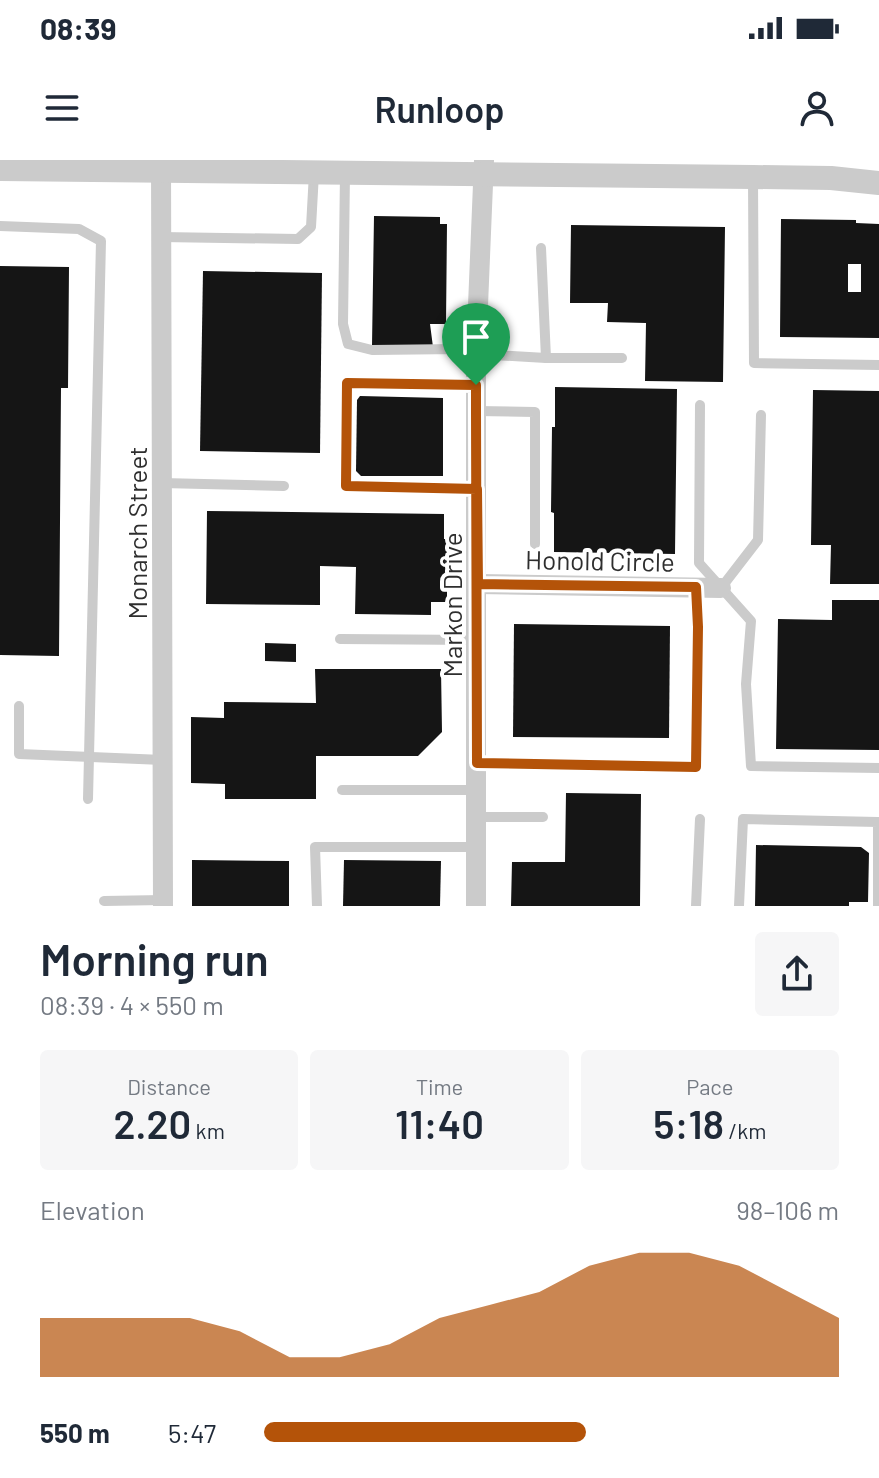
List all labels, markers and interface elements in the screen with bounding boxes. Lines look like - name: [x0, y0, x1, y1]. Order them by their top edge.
- text: 08:39: [40, 10, 116, 46]
- icon: menu: [40, 86, 84, 130]
- icon: person: [795, 86, 839, 130]
- text: Runloop: [374, 87, 505, 130]
- pin: [442, 303, 510, 385]
- icon: arrive: [454, 315, 498, 359]
- street label: Monarch Street: [121, 446, 152, 620]
- street label: Markon Drive: [436, 532, 467, 678]
- street label: Honold Circle: [525, 543, 675, 577]
- text: Morning run: [40, 932, 269, 985]
- button: share: [755, 932, 839, 1016]
- text: 08:39 · 4 × 550 m: [40, 989, 224, 1020]
- text: Distance: [127, 1073, 211, 1099]
- text: Time: [416, 1073, 463, 1099]
- text: Pace: [686, 1073, 733, 1099]
- text: 2.20: [113, 1099, 191, 1147]
- text: 11:40: [395, 1099, 484, 1147]
- text: 5:18: [653, 1099, 724, 1147]
- text: km: [191, 1117, 225, 1143]
- text: /km: [724, 1117, 766, 1143]
- text: Elevation: [40, 1194, 145, 1225]
- text: 98–106 m: [736, 1194, 839, 1225]
- text: 550 m: [40, 1417, 110, 1448]
- text: 5:47: [168, 1417, 216, 1448]

